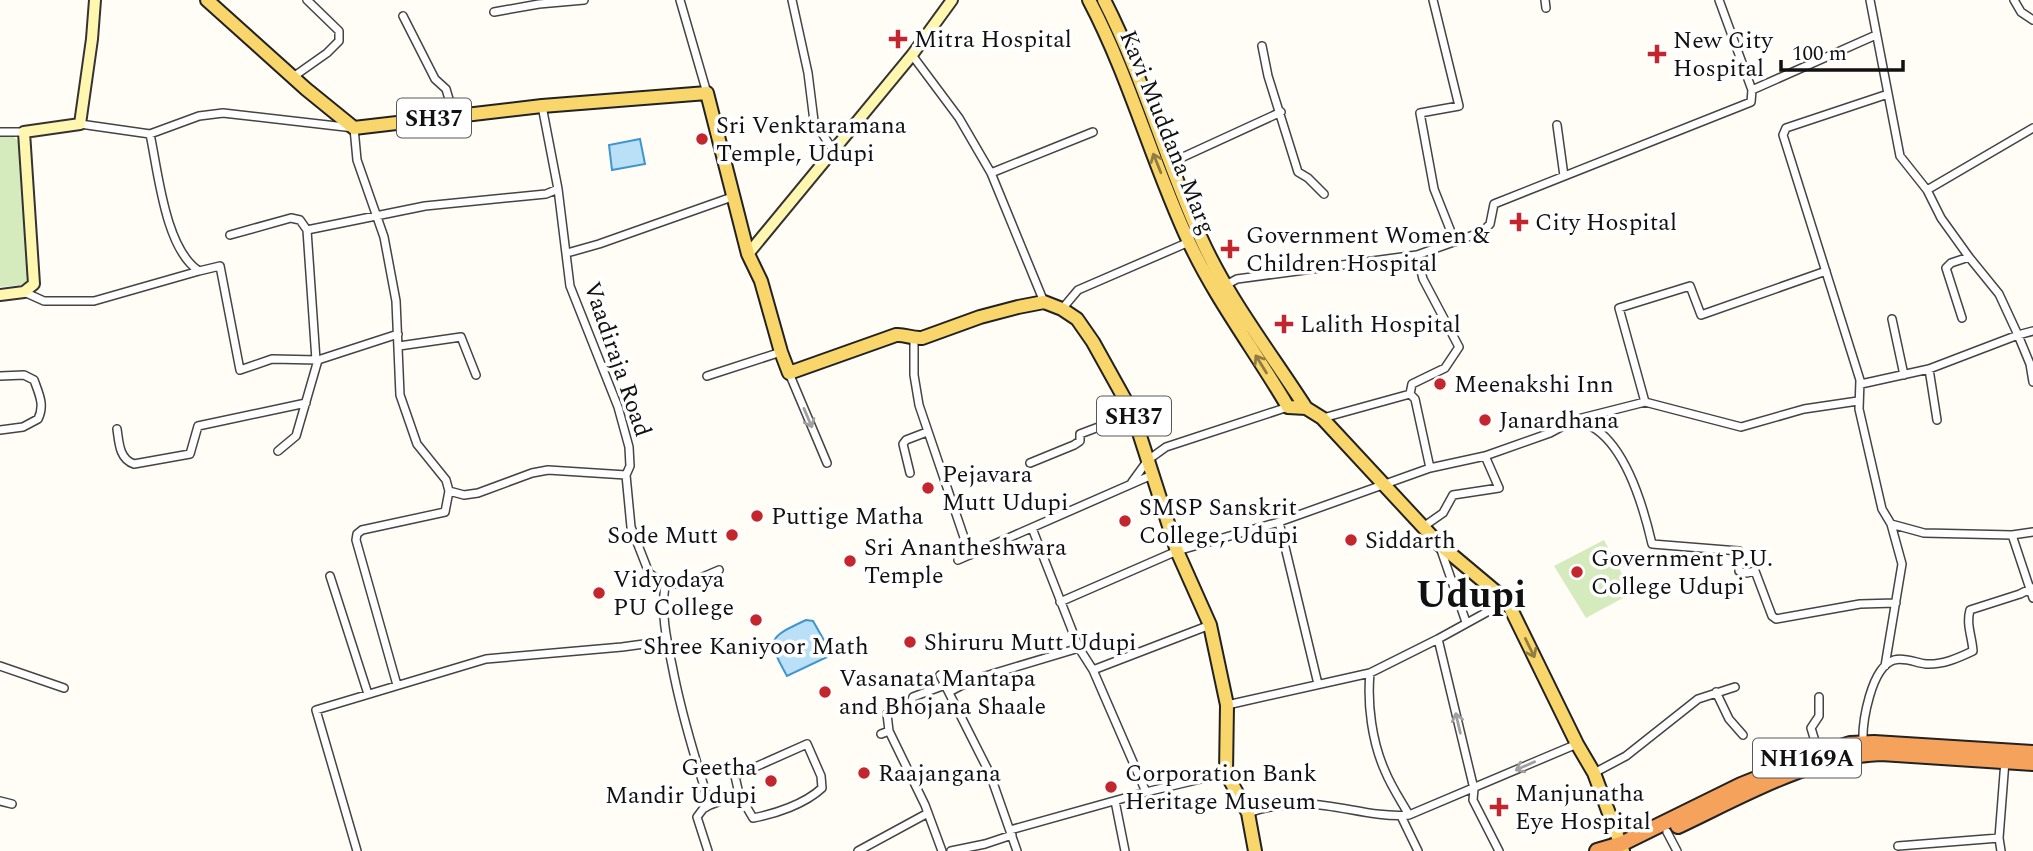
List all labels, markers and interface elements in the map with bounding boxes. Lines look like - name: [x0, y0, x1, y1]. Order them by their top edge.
- place label: Mitra Hospital: [914, 22, 1072, 58]
- place label: New City Hospital: [1673, 23, 1774, 87]
- street label: Kavi Muddana Marg: [1110, 25, 1225, 240]
- scale bar: [1781, 28, 1904, 72]
- marker: Mitra Hospital: [888, 29, 908, 49]
- text: 100 m: [1792, 38, 1847, 70]
- marker: New City Hospital: [1647, 44, 1667, 64]
- road number: SH37: [397, 99, 471, 138]
- place label: Sri Venktaramana Temple, Udupi: [716, 108, 907, 172]
- marker: Sri Venktaramana Temple, Udupi: [694, 131, 710, 147]
- one-way arrow: [1150, 153, 1163, 174]
- place label: City Hospital: [1535, 205, 1677, 241]
- marker: City Hospital: [1509, 212, 1529, 232]
- place label: Government Women & Children Hospital: [1246, 218, 1490, 282]
- marker: Government Women & Children Hospital: [1220, 239, 1240, 259]
- street label: Vaadiraja Road: [574, 277, 660, 442]
- place label: Lalith Hospital: [1300, 307, 1461, 343]
- marker: Lalith Hospital: [1274, 314, 1294, 334]
- one-way arrow: [1254, 355, 1268, 375]
- place label: Meenakshi Inn: [1454, 367, 1614, 403]
- marker: Meenakshi Inn: [1432, 376, 1448, 392]
- road number: SH37: [1097, 396, 1171, 436]
- place label: Janardhana: [1499, 403, 1619, 439]
- one-way arrow: [802, 407, 815, 428]
- marker: Janardhana: [1477, 412, 1493, 428]
- place label: Pejavara Mutt Udupi: [942, 457, 1068, 521]
- marker: Pejavara Mutt Udupi: [920, 480, 936, 496]
- place label: SMSP Sanskrit College, Udupi: [1139, 490, 1299, 554]
- place label: Puttige Matha: [771, 499, 924, 535]
- marker: Puttige Matha: [749, 508, 765, 524]
- marker: SMSP Sanskrit College, Udupi: [1117, 513, 1133, 529]
- place label: Sode Mutt: [607, 518, 718, 554]
- place label: Siddarth: [1365, 523, 1456, 559]
- marker: Sode Mutt: [724, 527, 740, 543]
- place label: Sri Anantheshwara Temple: [864, 530, 1067, 594]
- marker: Siddarth: [1343, 532, 1359, 548]
- place label: Government P.U. College Udupi: [1591, 541, 1773, 605]
- marker: Sri Anantheshwara Temple: [842, 553, 858, 569]
- place label: Vidyodaya PU College: [613, 562, 734, 626]
- marker: Government P.U. College Udupi: [1569, 564, 1585, 580]
- district label: Udupi: [1416, 567, 1526, 625]
- marker: Vidyodaya PU College: [591, 585, 607, 601]
- marker: Shree Kaniyoor Math: [748, 612, 764, 628]
- place label: Shiruru Mutt Udupi: [924, 625, 1137, 661]
- place label: Shree Kaniyoor Math: [643, 629, 869, 665]
- marker: Shiruru Mutt Udupi: [902, 634, 918, 650]
- one-way arrow: [1524, 637, 1538, 658]
- place label: Vasanata Mantapa and Bhojana Shaale: [839, 661, 1046, 725]
- marker: Vasanata Mantapa and Bhojana Shaale: [817, 684, 833, 700]
- one-way arrow: [1451, 712, 1464, 735]
- road number: NH169A: [1753, 738, 1861, 778]
- place label: Geetha Mandir Udupi: [605, 750, 757, 814]
- place label: Raajangana: [878, 756, 1001, 792]
- place label: Corporation Bank Heritage Museum: [1125, 756, 1317, 820]
- one-way arrow: [1515, 760, 1536, 773]
- marker: Raajangana: [856, 765, 872, 781]
- marker: Geetha Mandir Udupi: [763, 773, 779, 789]
- place label: Manjunatha Eye Hospital: [1515, 776, 1651, 840]
- marker: Corporation Bank Heritage Museum: [1103, 779, 1119, 795]
- marker: Manjunatha Eye Hospital: [1489, 797, 1509, 817]

